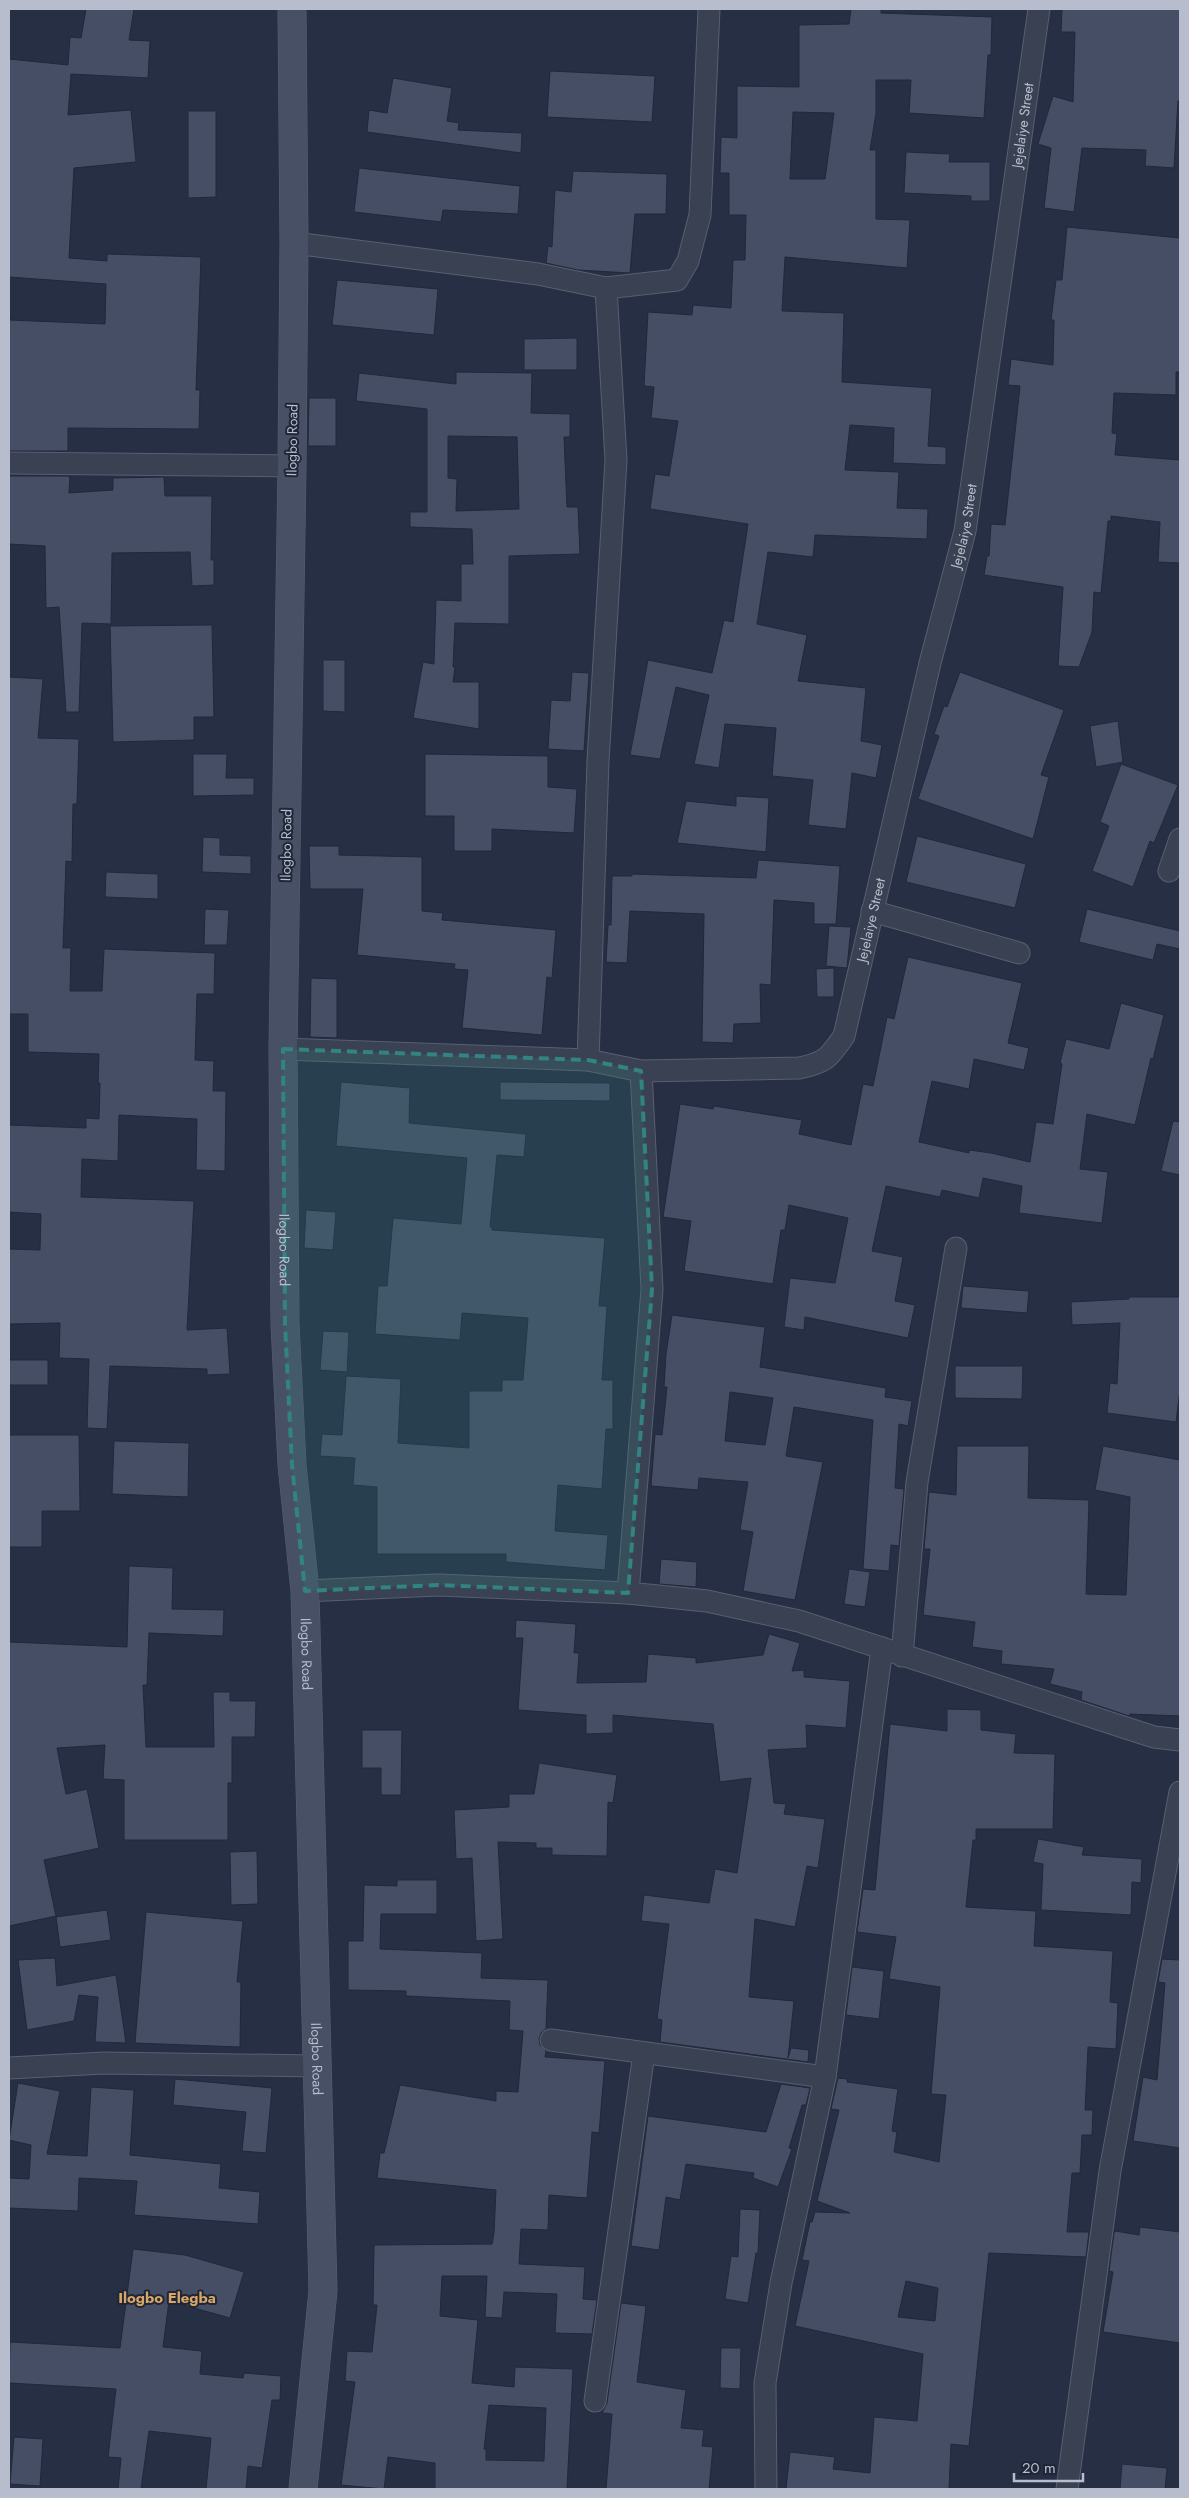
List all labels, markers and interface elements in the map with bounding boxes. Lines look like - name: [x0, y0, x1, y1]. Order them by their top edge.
- street label: Jejelaiye Street: [1006, 81, 1039, 171]
- street label: Ilogbo Road: [281, 404, 303, 476]
- street label: Jejelaiye Street: [945, 482, 982, 572]
- street label: Ilogbo Road: [275, 809, 297, 881]
- street label: Jejelaiye Street: [851, 875, 890, 966]
- street label: Ilogbo Road: [274, 1214, 295, 1286]
- street label: Ilogbo Road: [296, 1618, 318, 1690]
- street label: Ilogbo Road: [306, 2022, 328, 2095]
- district label: Ilogbo Elegba: [118, 2287, 216, 2309]
- scale bar: [1014, 2450, 1083, 2482]
- text: 20 m: [1022, 2457, 1056, 2479]

